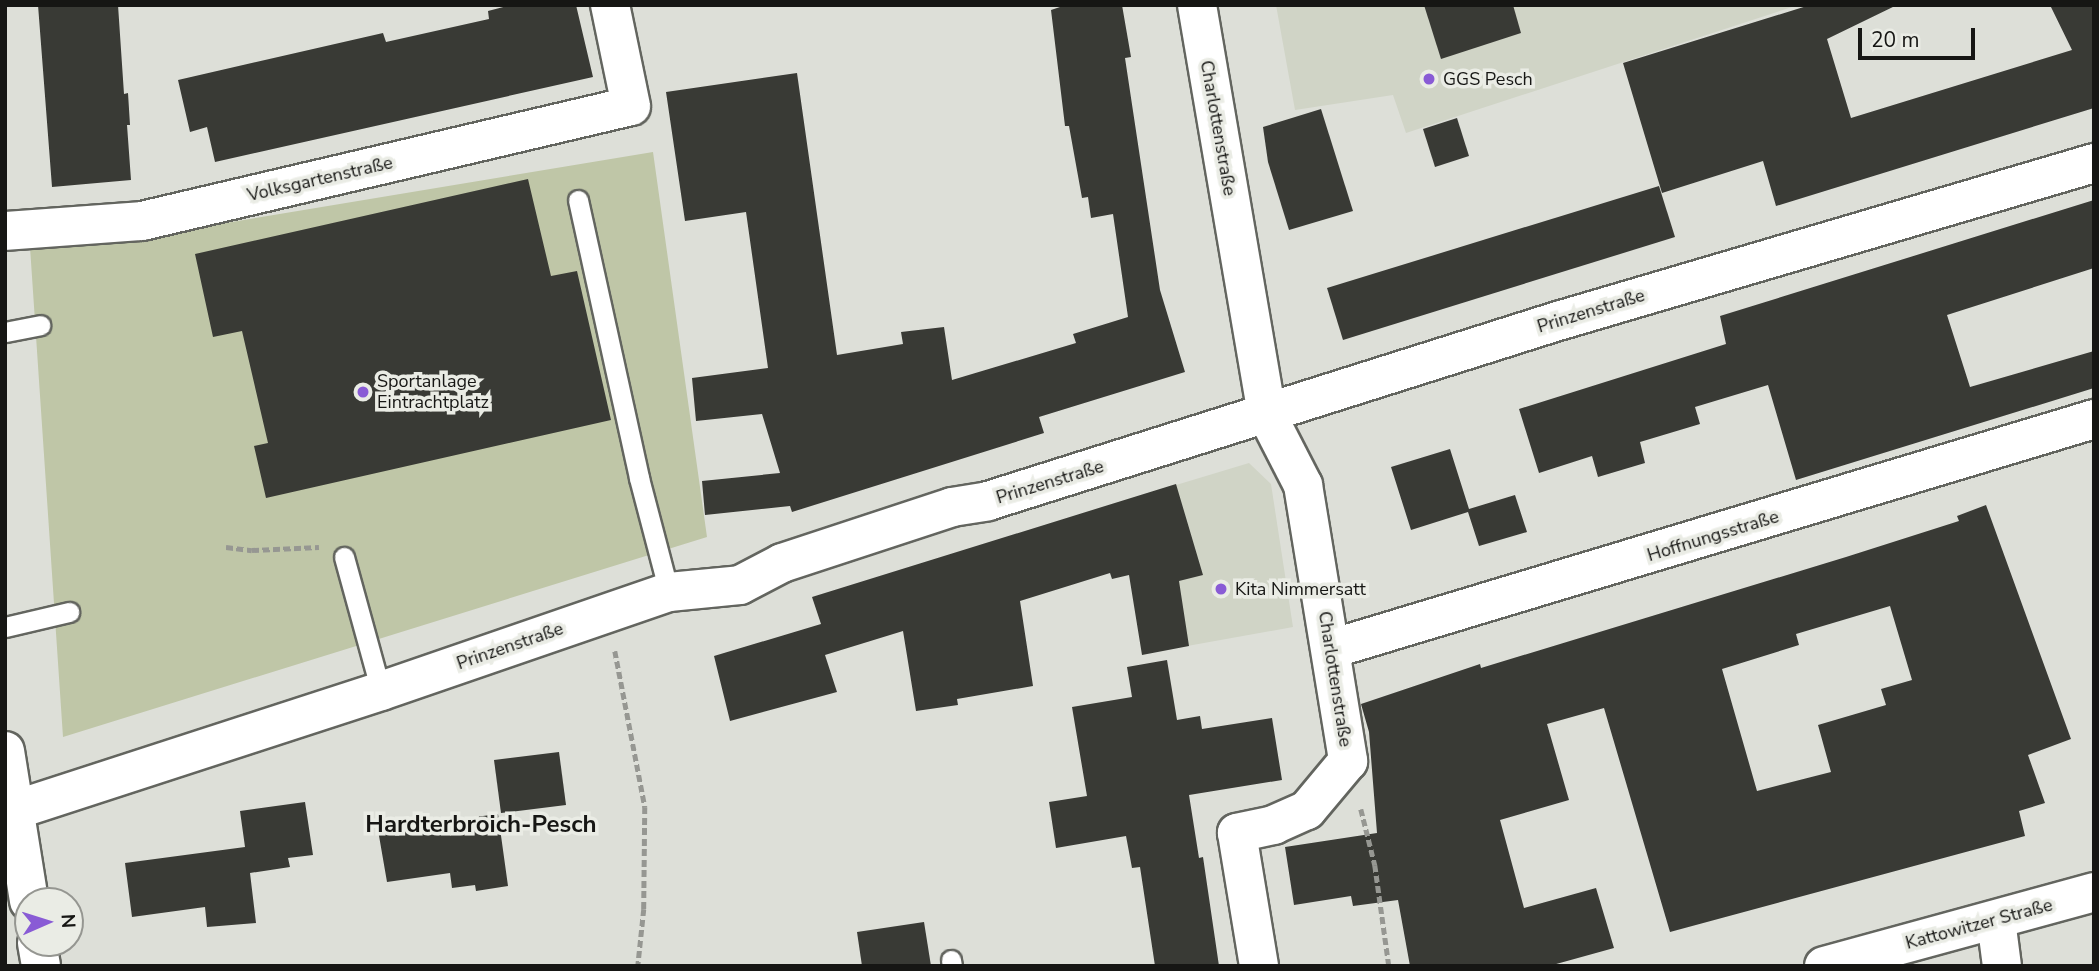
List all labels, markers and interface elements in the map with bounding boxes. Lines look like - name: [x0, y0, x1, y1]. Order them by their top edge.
- scale bar: [1861, 14, 1978, 58]
- text: 20 m: [1871, 26, 1920, 54]
- street label: Charlottenstraße: [1195, 59, 1241, 197]
- place label: GGS Pesch: [1443, 68, 1533, 90]
- marker: GGS Pesch: [1421, 71, 1437, 87]
- street label: Volksgartenstraße: [245, 152, 395, 206]
- street label: Prinzenstraße: [1535, 284, 1647, 338]
- place label: Sportanlage Eintrachtplatz: [377, 371, 489, 414]
- marker: Sportanlage Eintrachtplatz: [355, 384, 371, 400]
- street label: Prinzenstraße: [994, 455, 1106, 509]
- street label: Hoffnungsstraße: [1645, 506, 1781, 566]
- place label: Kita Nimmersatt: [1235, 578, 1366, 600]
- marker: Kita Nimmersatt: [1213, 581, 1229, 597]
- street label: Charlottenstraße: [1314, 610, 1356, 748]
- street label: Prinzenstraße: [454, 618, 566, 674]
- district label: Hardterbroich-Pesch: [365, 811, 597, 839]
- north arrow: [14, 887, 84, 957]
- street label: Kattowitzer Straße: [1903, 894, 2055, 954]
- text: N: [55, 913, 81, 929]

